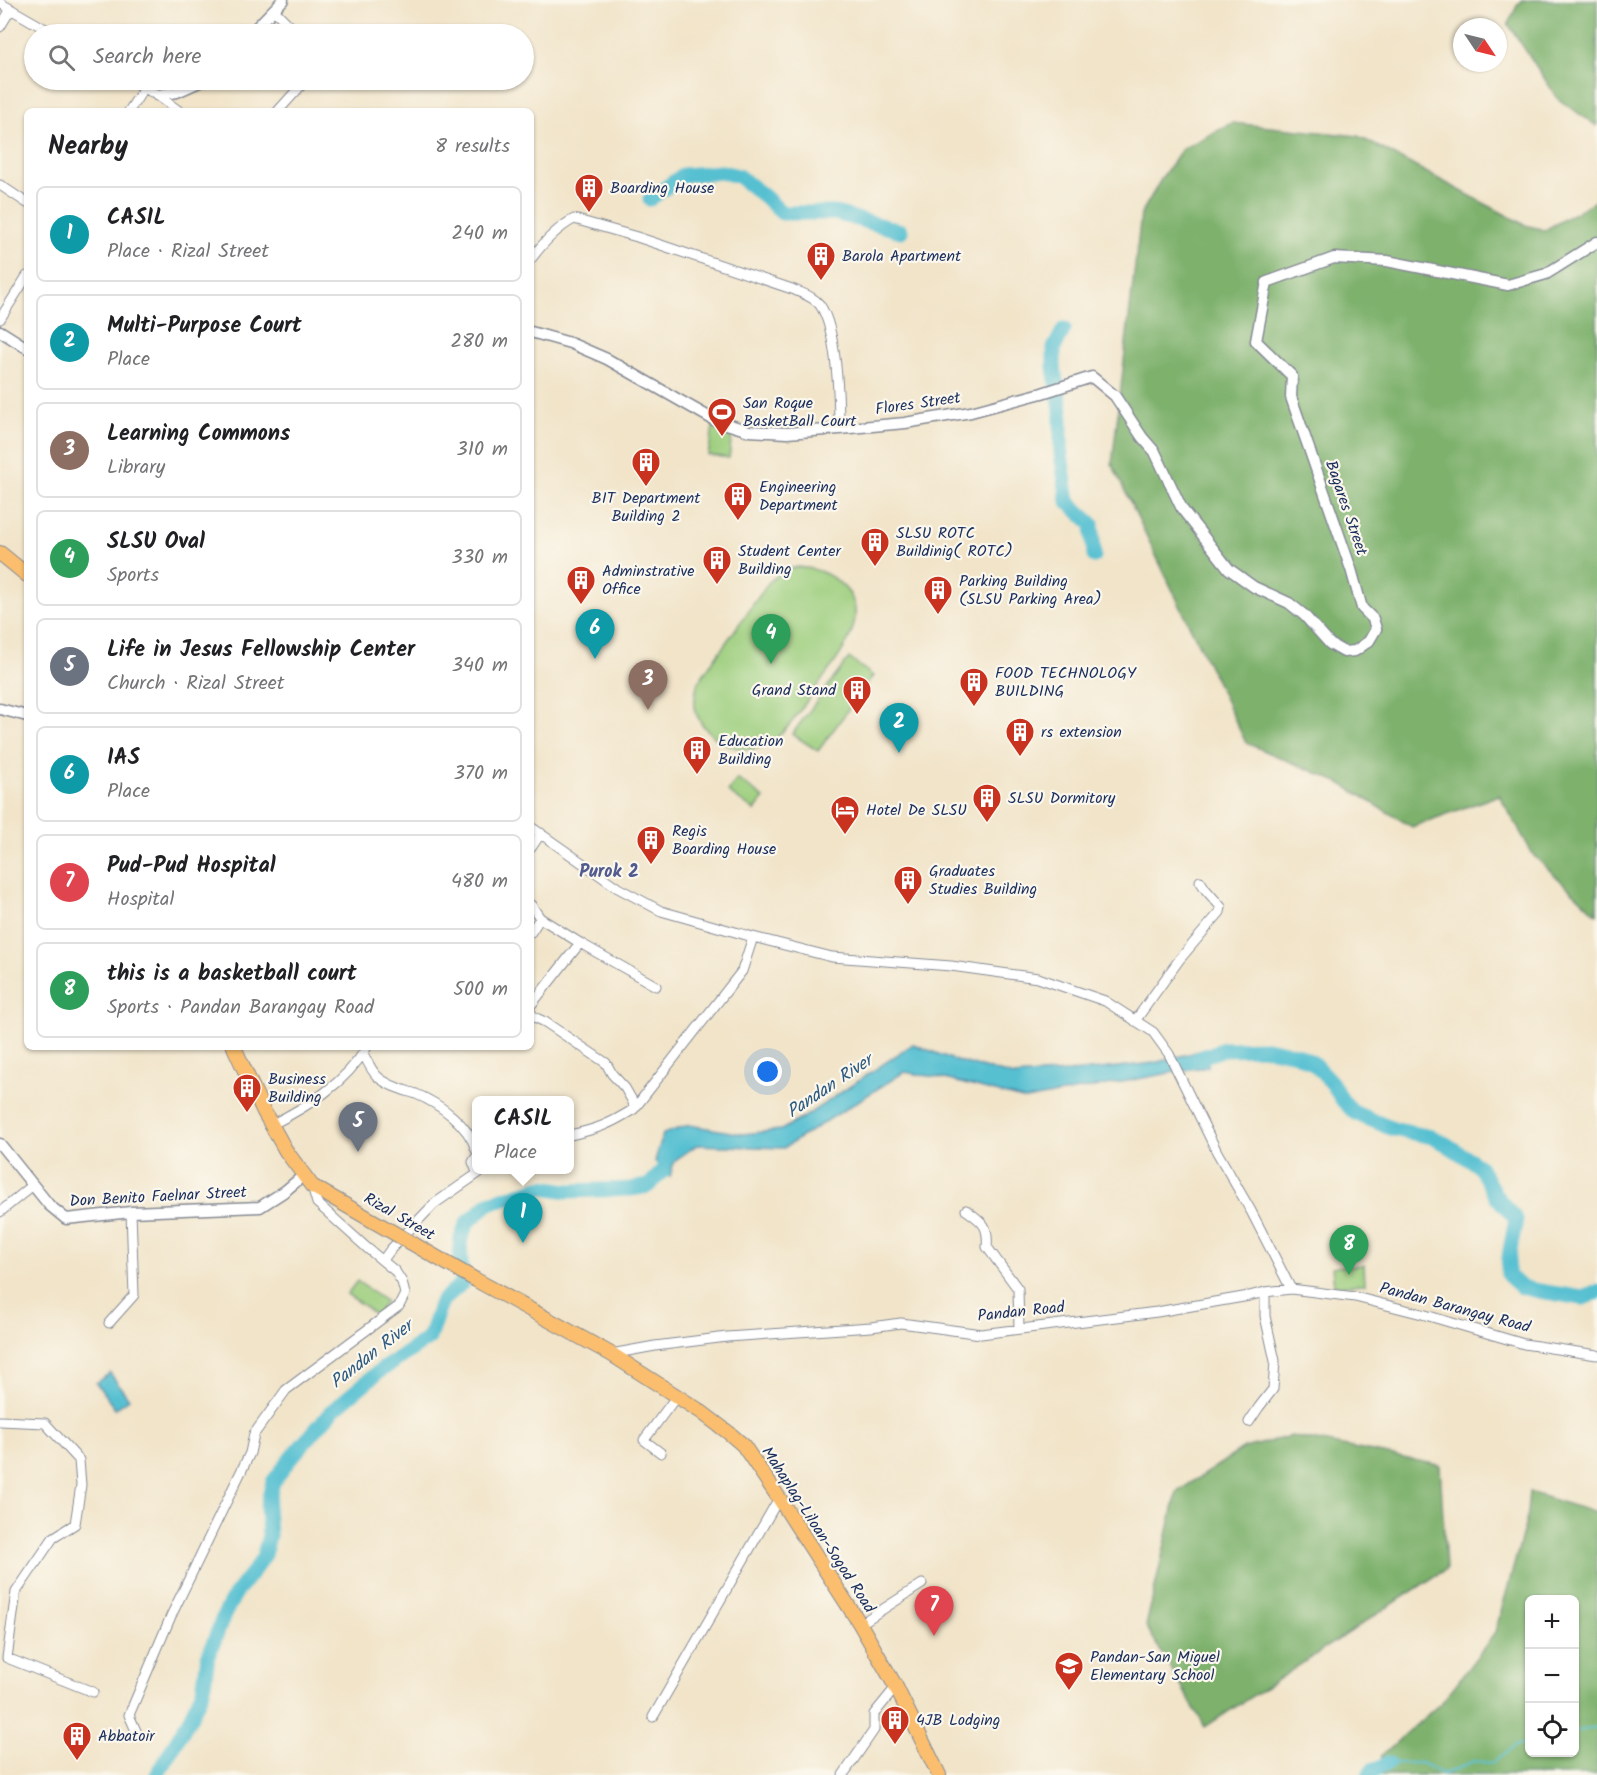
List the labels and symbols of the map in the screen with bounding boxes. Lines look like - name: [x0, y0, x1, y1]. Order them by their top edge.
- north arrow: [1453, 18, 1507, 72]
- building icon: Boarding House: [573, 172, 605, 214]
- place label: Boarding House: [610, 176, 714, 201]
- building icon: Barola Apartment: [805, 240, 837, 282]
- place label: Barola Apartment: [842, 244, 962, 269]
- street label: Flores Street: [874, 386, 963, 422]
- place label: San Roque BasketBall Court: [743, 391, 857, 434]
- sports icon: San Roque BasketBall Court: [706, 396, 738, 438]
- building icon: BIT Department Building 2: [630, 446, 662, 488]
- street label: Bagares Street: [1318, 457, 1374, 560]
- place label: Engineering Department: [759, 475, 839, 518]
- building icon: Engineering Department: [722, 480, 754, 522]
- place label: BIT Department Building 2: [592, 486, 701, 529]
- place label: SLSU ROTC Buildinig( ROTC): [896, 521, 1013, 564]
- building icon: SLSU ROTC Buildinig( ROTC): [859, 526, 891, 568]
- place label: Student Center Building: [738, 539, 842, 582]
- building icon: Student Center Building: [701, 544, 733, 586]
- place label: Adminstrative Office: [602, 559, 695, 602]
- building icon: Adminstrative Office: [565, 564, 597, 606]
- place label: Parking Building (SLSU Parking Area): [959, 569, 1102, 612]
- building icon: Parking Building (SLSU Parking Area): [922, 574, 954, 616]
- pin: 6: [576, 610, 614, 659]
- pin: 4: [752, 614, 790, 664]
- pin: 3: [628, 660, 668, 710]
- place label: FOOD TECHNOLOGY BUILDING: [995, 661, 1137, 704]
- building icon: FOOD TECHNOLOGY BUILDING: [958, 666, 990, 708]
- building icon: Grand Stand: [841, 674, 873, 716]
- place label: Grand Stand: [752, 678, 837, 703]
- pin: 2: [880, 704, 918, 753]
- building icon: rs extension: [1004, 716, 1036, 758]
- place label: rs extension: [1041, 720, 1122, 745]
- place label: Education Building: [718, 729, 783, 772]
- building icon: Education Building: [681, 734, 713, 776]
- building icon: SLSU Dormitory: [971, 782, 1003, 824]
- place label: SLSU Dormitory: [1008, 786, 1116, 811]
- hotel icon: Hotel De SLSU: [829, 794, 861, 836]
- place label: Hotel De SLSU: [866, 798, 967, 823]
- place label: Regis Boarding House: [672, 819, 776, 862]
- building icon: Regis Boarding House: [635, 824, 667, 866]
- district label: Purok 2: [579, 858, 639, 887]
- place label: Graduates Studies Building: [929, 859, 1037, 902]
- building icon: Graduates Studies Building: [892, 864, 924, 906]
- water label: Pandan River: [781, 1045, 882, 1127]
- your location: [753, 1057, 782, 1086]
- place label: Business Building: [268, 1067, 326, 1110]
- building icon: Business Building: [231, 1072, 263, 1114]
- pin: 5: [338, 1102, 378, 1152]
- street label: Don Benito Faelnar Street: [69, 1180, 248, 1214]
- street label: Rizal Street: [359, 1187, 440, 1248]
- pin: 1: [504, 1194, 542, 1243]
- pin: 8: [1330, 1226, 1368, 1275]
- street label: Pandan Barangay Road: [1377, 1276, 1534, 1340]
- street label: Pandan Road: [976, 1295, 1067, 1329]
- water label: Pandan River: [324, 1311, 423, 1397]
- street label: Mahaplag-Liloan-Sogod Road: [755, 1442, 882, 1619]
- pin: 7: [914, 1586, 954, 1636]
- place label: Pandan-San Miguel Elementary School: [1090, 1645, 1220, 1688]
- school or university icon: Pandan-San Miguel Elementary School: [1053, 1650, 1085, 1692]
- building icon: 4JB Lodging: [879, 1704, 911, 1746]
- place label: 4JB Lodging: [916, 1708, 1000, 1733]
- building icon: Abbatoir: [61, 1720, 93, 1762]
- place label: Abbatoir: [98, 1724, 156, 1749]

